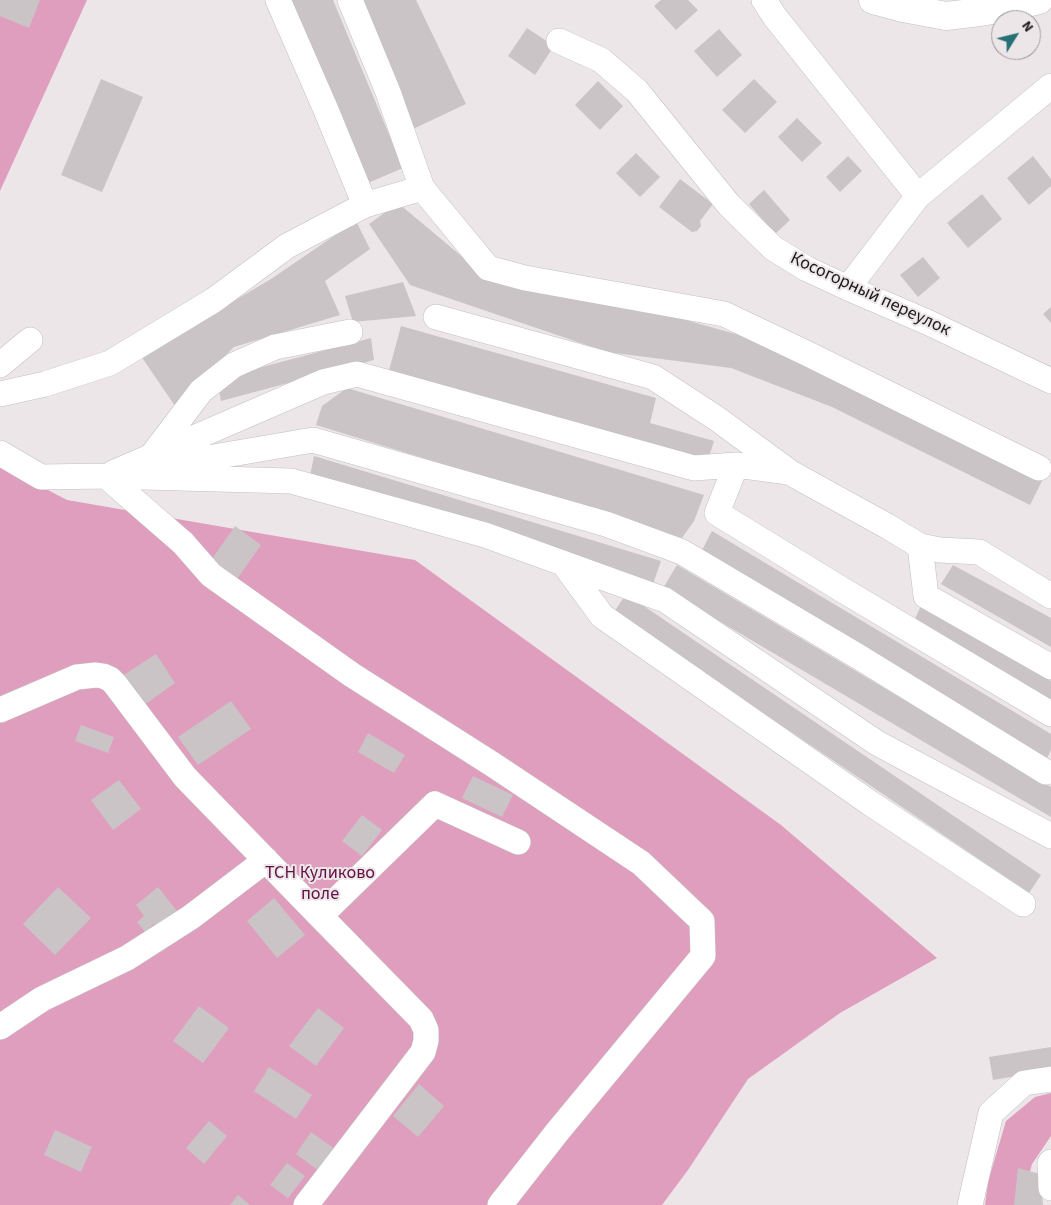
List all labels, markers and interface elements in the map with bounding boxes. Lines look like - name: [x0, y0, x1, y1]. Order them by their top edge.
- north arrow: [991, 10, 1041, 60]
- text: N: [1016, 17, 1038, 36]
- street label: Косогорный переулок: [786, 248, 954, 342]
- park label: ТСН Куликово поле: [265, 863, 375, 906]

